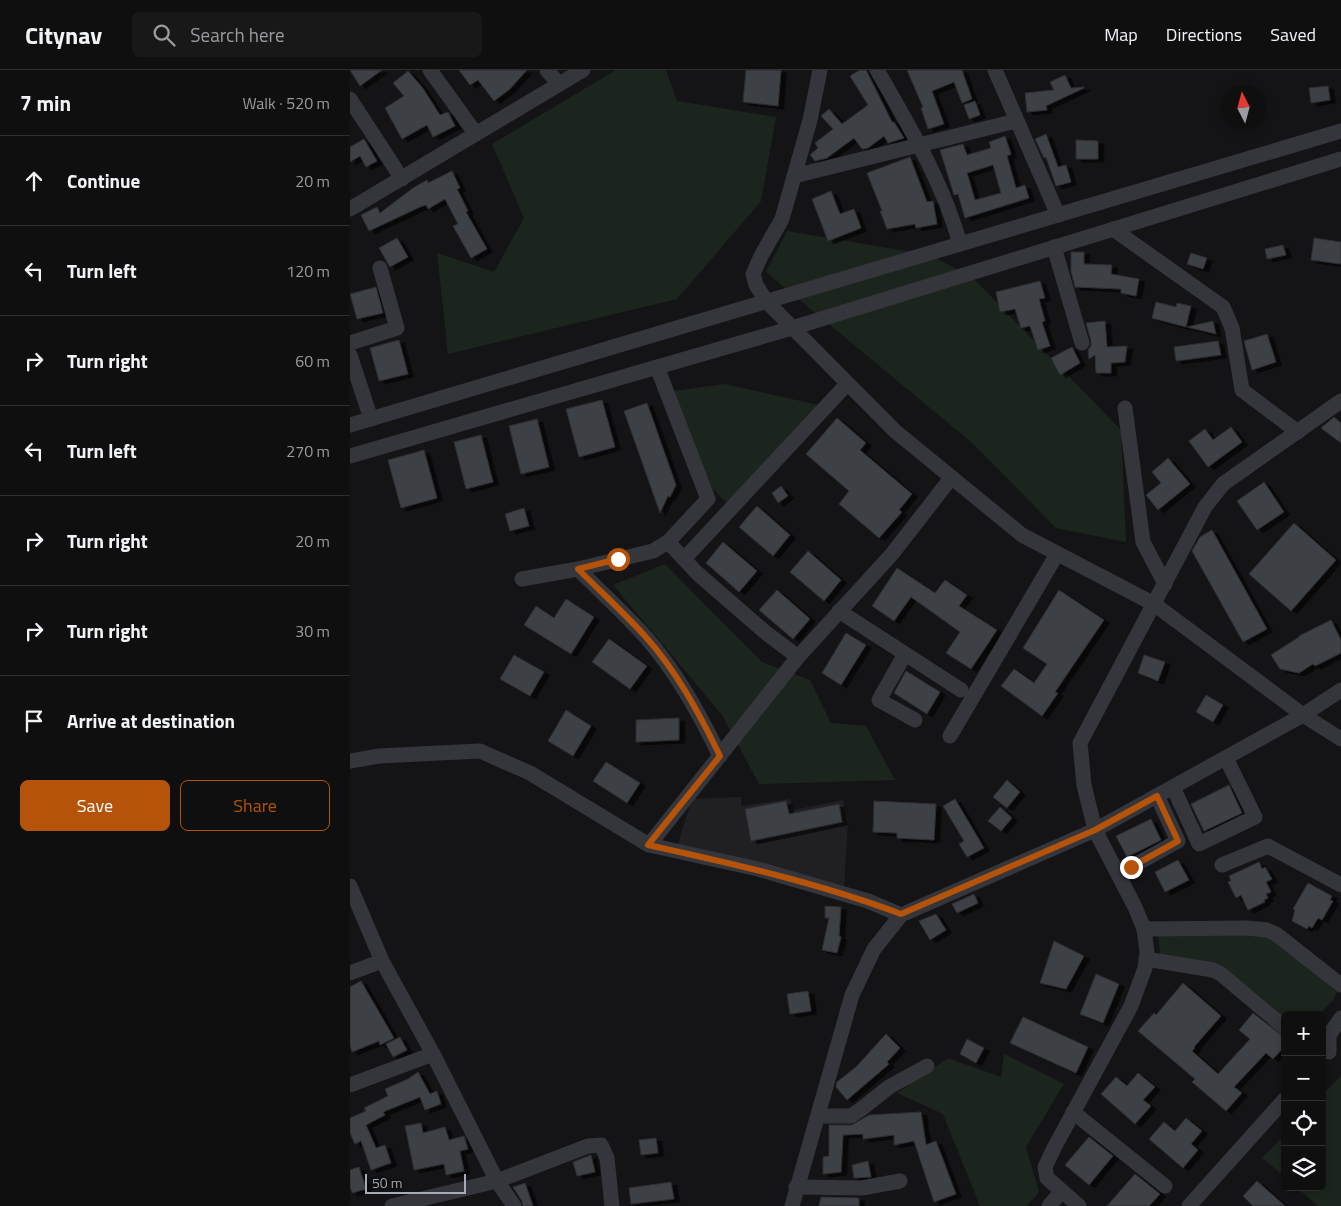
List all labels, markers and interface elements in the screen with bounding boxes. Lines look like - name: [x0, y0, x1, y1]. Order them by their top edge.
- search box: [132, 12, 482, 57]
- text: Citynav: [25, 17, 102, 53]
- text: Search here: [190, 20, 285, 49]
- icon: search: [150, 21, 178, 49]
- text: Map: [1104, 21, 1138, 48]
- text: Directions: [1166, 21, 1242, 48]
- text: Saved: [1270, 21, 1316, 48]
- north arrow: [1221, 85, 1266, 130]
- text: 7 min: [20, 87, 71, 119]
- text: Walk · 520 m: [242, 91, 330, 115]
- text: Continue: [67, 166, 140, 195]
- icon: ahead: [20, 167, 48, 195]
- text: 20 m: [295, 169, 330, 193]
- text: Turn left: [67, 256, 137, 285]
- icon: left: [20, 257, 48, 285]
- text: 120 m: [286, 259, 330, 283]
- text: Turn right: [67, 346, 148, 375]
- icon: right: [20, 347, 48, 375]
- text: 60 m: [295, 349, 330, 373]
- text: Turn left: [67, 436, 137, 465]
- icon: left: [20, 437, 48, 465]
- text: 270 m: [286, 439, 330, 463]
- text: Turn right: [67, 526, 148, 555]
- icon: right: [20, 527, 48, 555]
- text: 20 m: [295, 529, 330, 553]
- route start: [607, 548, 630, 571]
- text: Turn right: [67, 616, 148, 645]
- icon: right: [20, 617, 48, 645]
- text: 30 m: [295, 619, 330, 643]
- text: Arrive at destination: [67, 706, 235, 735]
- icon: arrive: [20, 707, 48, 735]
- button: Save: [20, 780, 170, 831]
- button: Share: [180, 780, 330, 831]
- route end: [1120, 856, 1143, 879]
- map controls: [1281, 1011, 1326, 1191]
- button: +: [1281, 1011, 1326, 1056]
- button: −: [1281, 1056, 1326, 1101]
- button: locate: [1281, 1101, 1326, 1146]
- button: layers: [1281, 1146, 1326, 1191]
- scale bar: [365, 1171, 466, 1194]
- text: 50 m: [372, 1172, 402, 1193]

